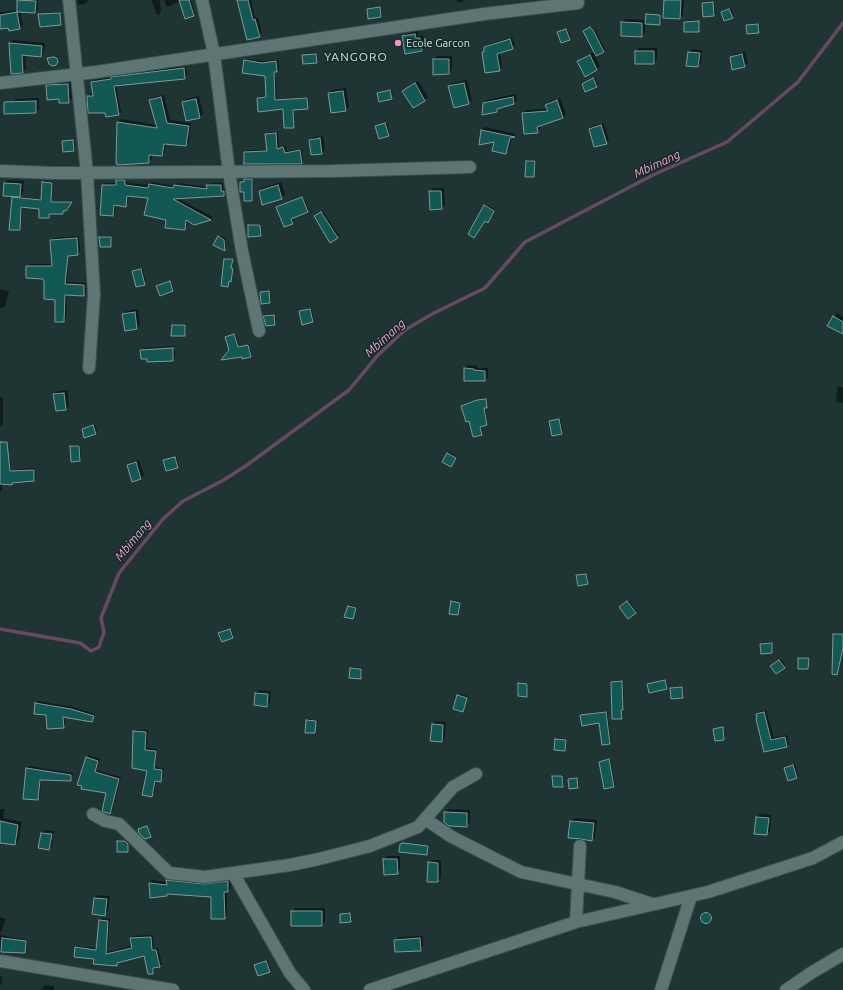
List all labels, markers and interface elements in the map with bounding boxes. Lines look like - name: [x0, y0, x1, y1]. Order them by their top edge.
- place label: Ecole Garcon: [406, 36, 470, 50]
- marker: Ecole Garcon: [393, 38, 403, 48]
- district label: YANGORO: [324, 50, 388, 64]
- water label: Mbimang: [632, 147, 682, 181]
- water label: Mbimang: [362, 316, 408, 360]
- water label: Mbimang: [112, 516, 154, 564]

